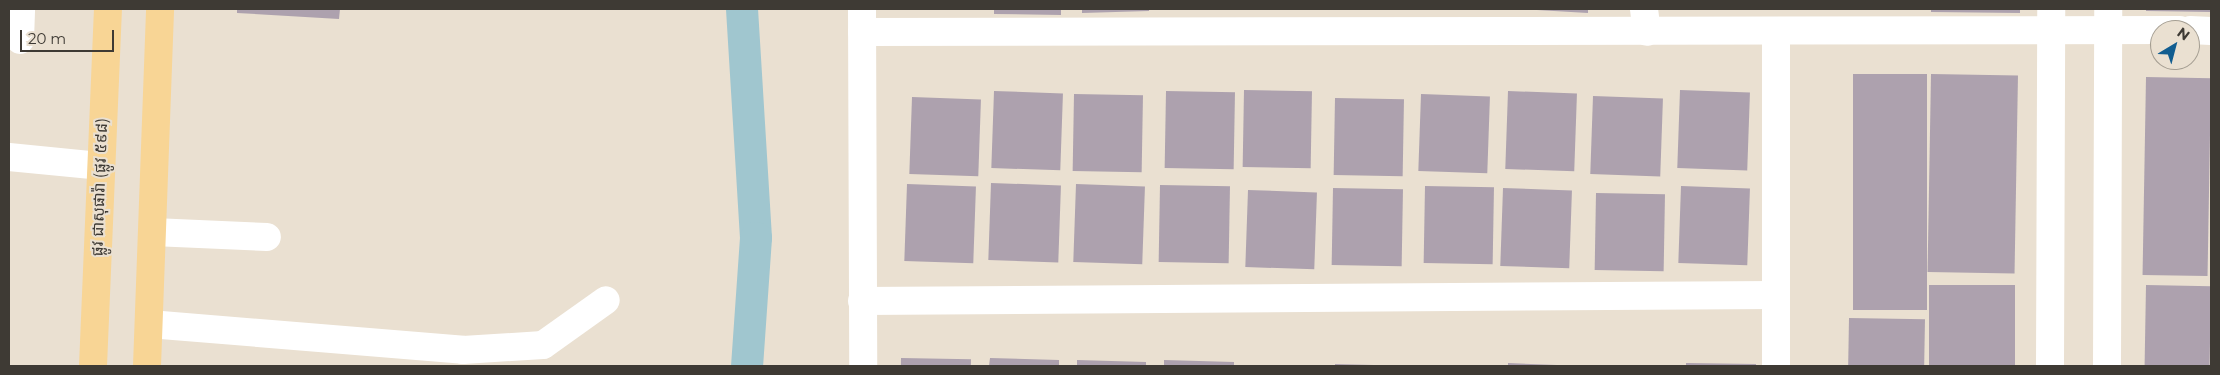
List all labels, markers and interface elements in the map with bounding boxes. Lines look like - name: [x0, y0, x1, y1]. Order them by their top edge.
- scale bar: [22, 20, 116, 52]
- north arrow: [2150, 20, 2200, 70]
- text: N: [2173, 23, 2193, 44]
- text: 20 m: [28, 29, 66, 48]
- street label: ផ្លូវ ជាសុផារ៉ា (ផ្លូវ ៥៩៨): [88, 117, 112, 257]

